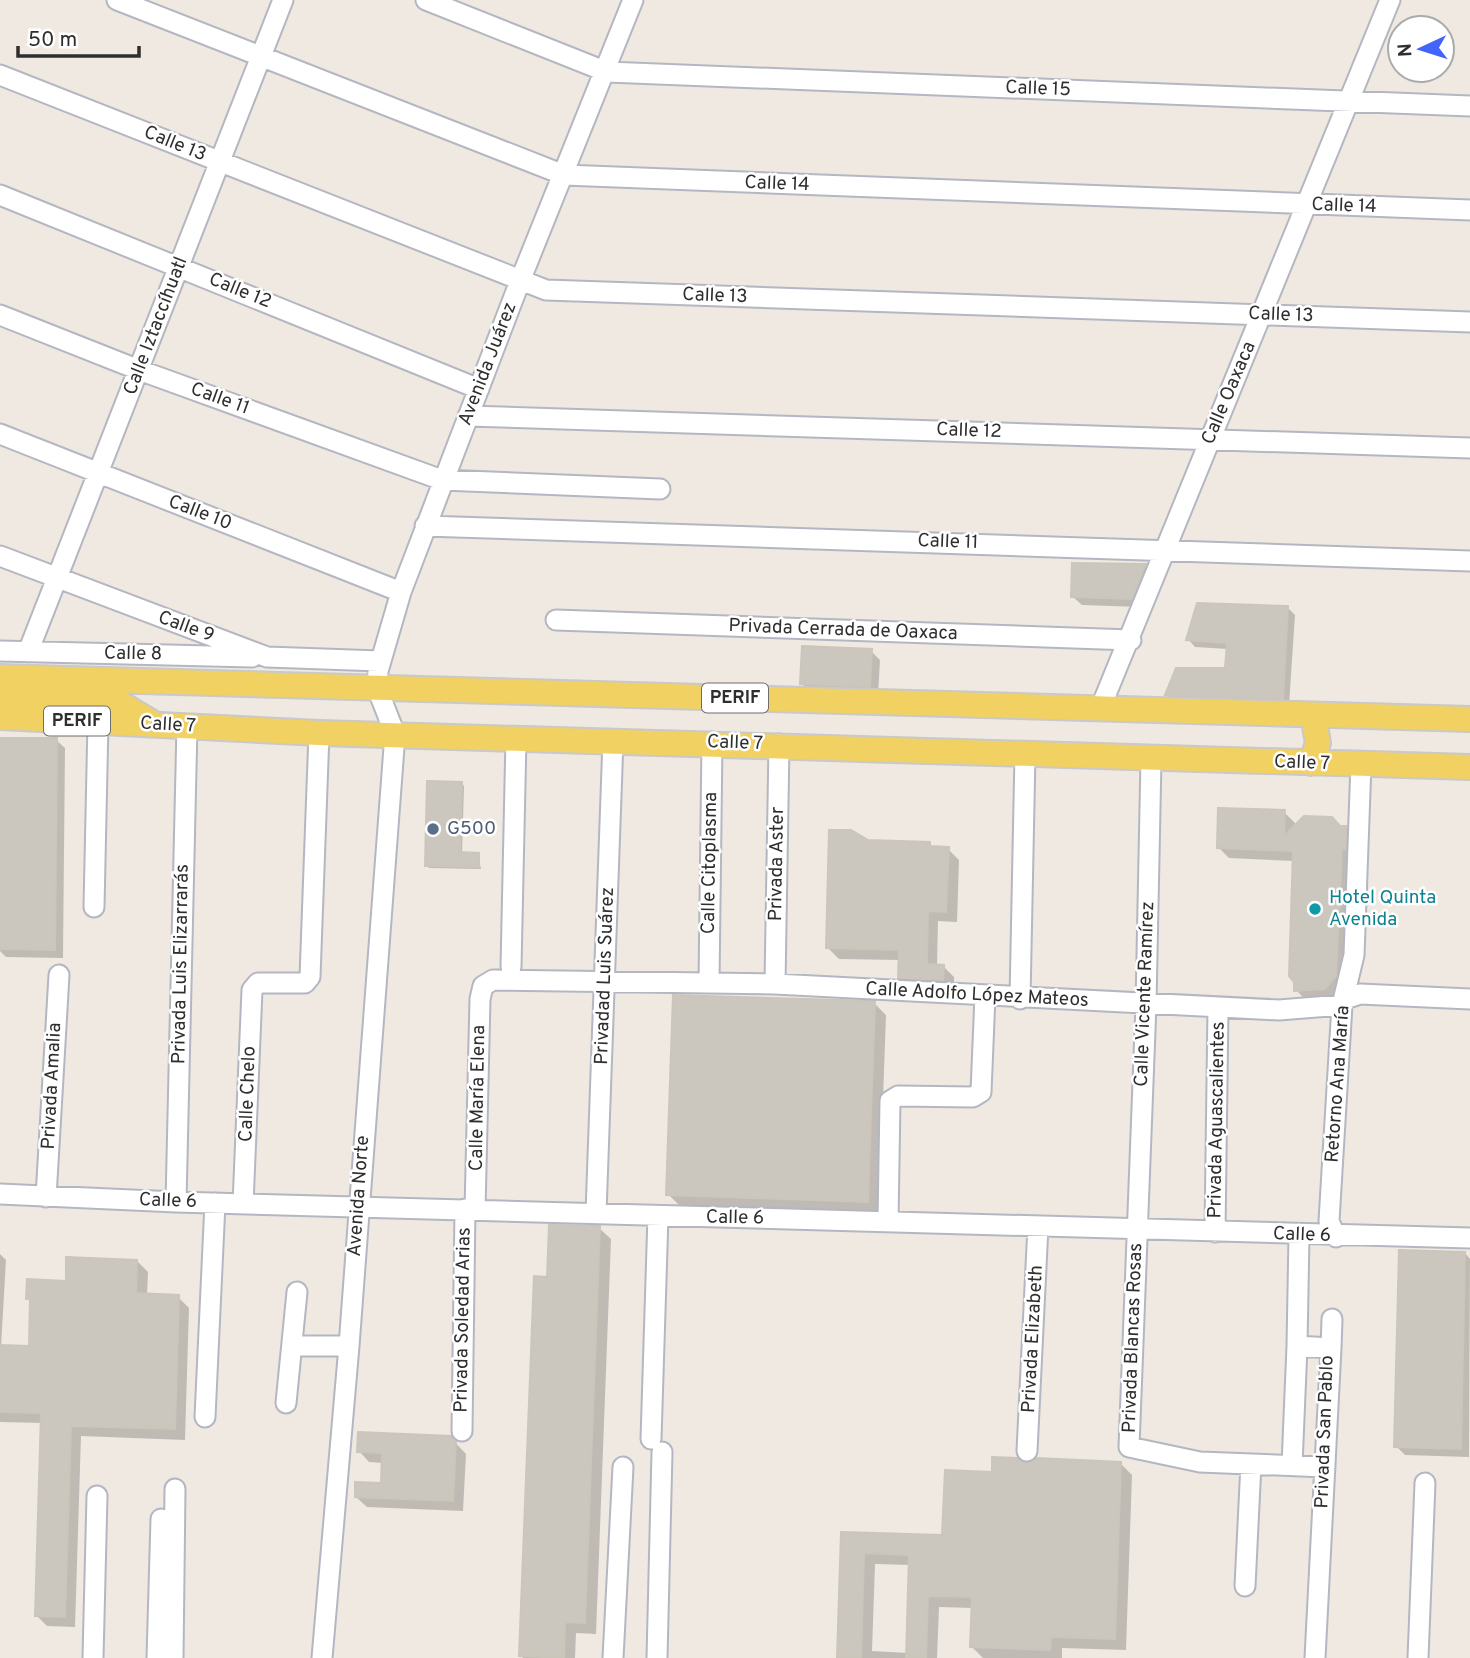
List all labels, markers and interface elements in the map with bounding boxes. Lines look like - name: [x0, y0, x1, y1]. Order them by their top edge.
- scale bar: [18, 14, 138, 58]
- north arrow: [1386, 14, 1456, 84]
- text: 50 m: [28, 27, 77, 54]
- text: N: [1394, 42, 1418, 58]
- street label: Calle 15: [1005, 76, 1071, 102]
- street label: Calle 13: [140, 121, 210, 167]
- street label: Calle 14: [744, 171, 810, 197]
- street label: Calle 14: [1311, 193, 1377, 219]
- street label: Calle Iztaccíhuatl: [119, 253, 193, 399]
- street label: Calle 12: [205, 268, 275, 314]
- street label: Calle 13: [682, 283, 748, 309]
- street label: Avenida Juárez: [453, 299, 523, 429]
- street label: Calle 13: [1248, 302, 1314, 328]
- street label: Calle Oaxaca: [1197, 338, 1261, 448]
- street label: Calle 11: [187, 377, 253, 421]
- street label: Calle 12: [936, 418, 1002, 444]
- street label: Calle 10: [165, 490, 235, 536]
- street label: Calle 11: [917, 529, 979, 555]
- street label: Calle 9: [155, 606, 217, 648]
- street label: Privada Cerrada de Oaxaca: [728, 614, 958, 646]
- street label: Calle 8: [104, 641, 162, 667]
- road number: PERIF: [702, 684, 768, 712]
- road number: PERIF: [44, 706, 110, 736]
- street label: Calle 7: [139, 712, 197, 738]
- street label: Calle 7: [707, 730, 764, 756]
- street label: Calle 7: [1274, 750, 1331, 776]
- street label: Calle Citoplasma: [697, 792, 723, 934]
- street label: Privada Aster: [764, 806, 790, 921]
- place label: G500: [447, 817, 496, 841]
- marker: G500: [425, 821, 441, 837]
- street label: Privada Luis Elizarrarás: [167, 864, 195, 1064]
- place label: Hotel Quinta Avenida: [1329, 886, 1436, 932]
- street label: Privadad Luis Suárez: [590, 887, 620, 1065]
- street label: Calle Vicente Ramírez: [1130, 901, 1160, 1087]
- marker: Hotel Quinta Avenida: [1307, 901, 1323, 917]
- street label: Calle Adolfo López Mateos: [865, 977, 1089, 1013]
- street label: Retorno Ana María: [1321, 1005, 1355, 1163]
- street label: Privada Aguascalientes: [1203, 1021, 1231, 1219]
- street label: Privada Amalia: [37, 1022, 67, 1150]
- street label: Calle María Elena: [465, 1025, 491, 1171]
- street label: Calle Chelo: [234, 1046, 262, 1142]
- street label: Avenida Norte: [343, 1135, 375, 1257]
- street label: Calle 6: [138, 1188, 198, 1214]
- street label: Calle 6: [706, 1205, 764, 1231]
- street label: Calle 6: [1272, 1222, 1332, 1248]
- street label: Privada Soledad Arias: [449, 1227, 477, 1413]
- street label: Privada Blancas Rosas: [1118, 1242, 1148, 1434]
- street label: Privada Elizabeth: [1017, 1264, 1049, 1414]
- street label: Privada San Pablo: [1310, 1355, 1340, 1509]

